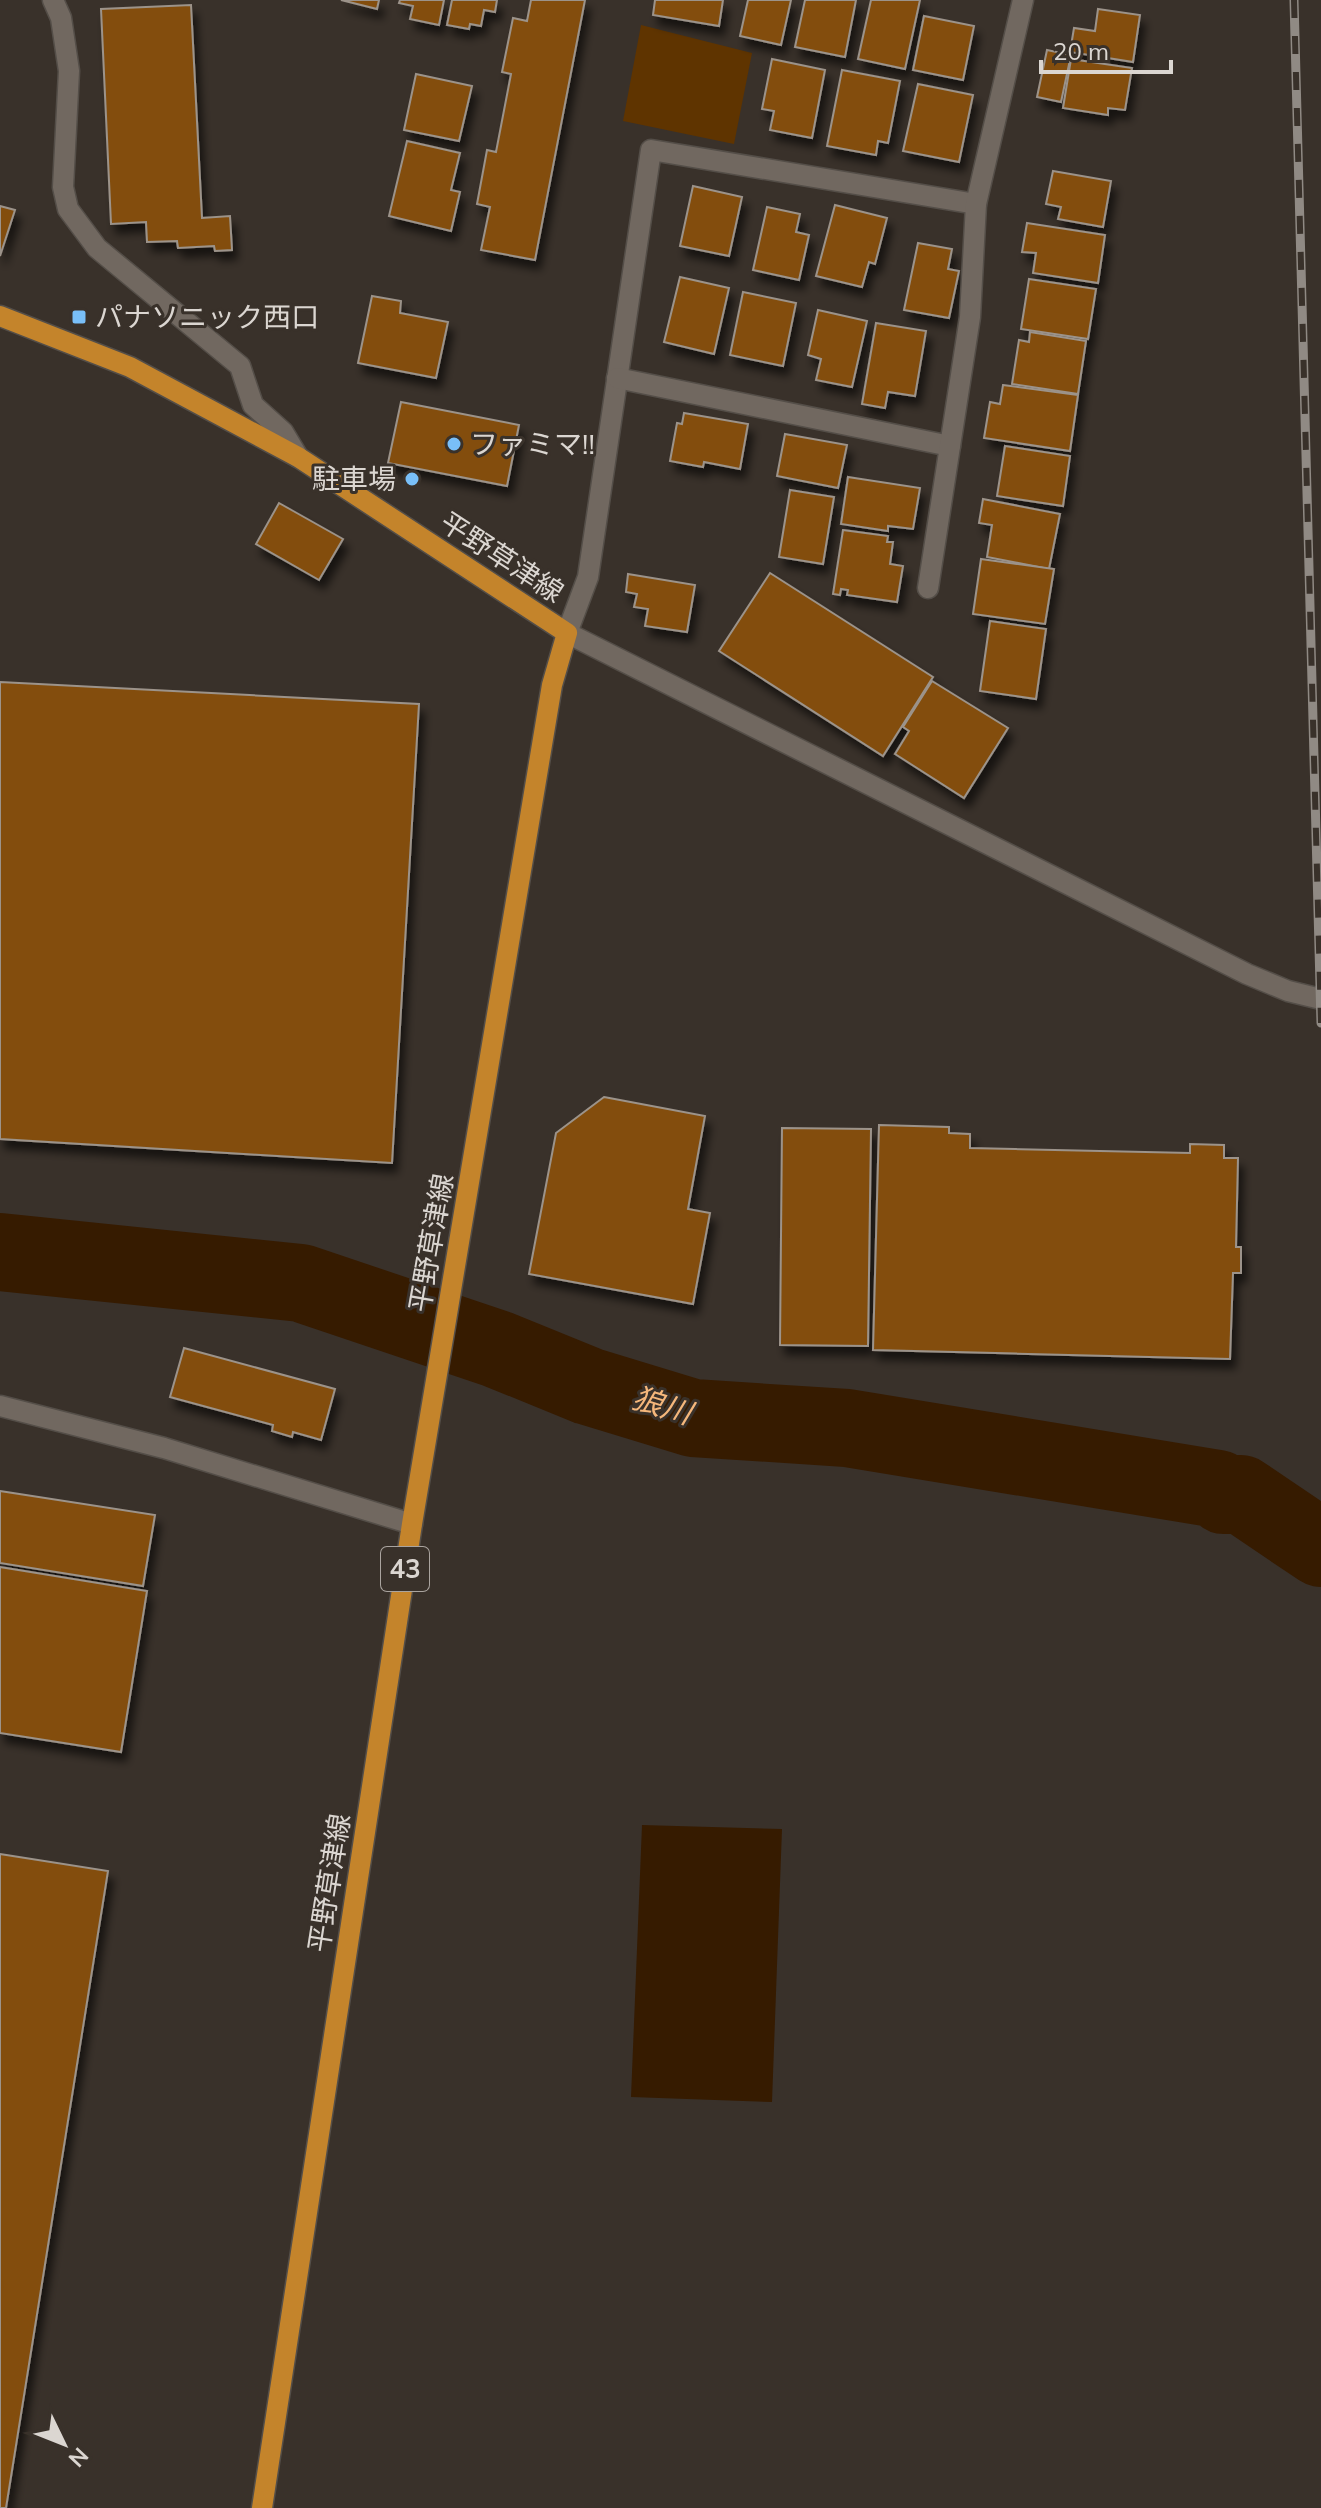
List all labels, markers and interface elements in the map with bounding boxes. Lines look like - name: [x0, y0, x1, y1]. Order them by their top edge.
- scale bar: [1041, 24, 1171, 74]
- text: 20 m: [1053, 36, 1109, 66]
- place label: パナソニック西口: [95, 299, 319, 334]
- marker: パナソニック西口: [70, 308, 88, 326]
- place label: ファミマ!!: [470, 426, 595, 461]
- marker: ファミマ!!: [445, 435, 463, 453]
- place label: 駐車場: [312, 461, 396, 496]
- marker: 駐車場: [403, 470, 421, 488]
- street label: 平野草津線: [434, 504, 571, 609]
- street label: 平野草津線: [401, 1171, 460, 1315]
- water label: 狼川: [628, 1378, 699, 1433]
- road number: 43: [381, 1547, 429, 1591]
- street label: 平野草津線: [300, 1811, 357, 1955]
- north arrow: [24, 2404, 104, 2484]
- text: N: [63, 2442, 95, 2473]

